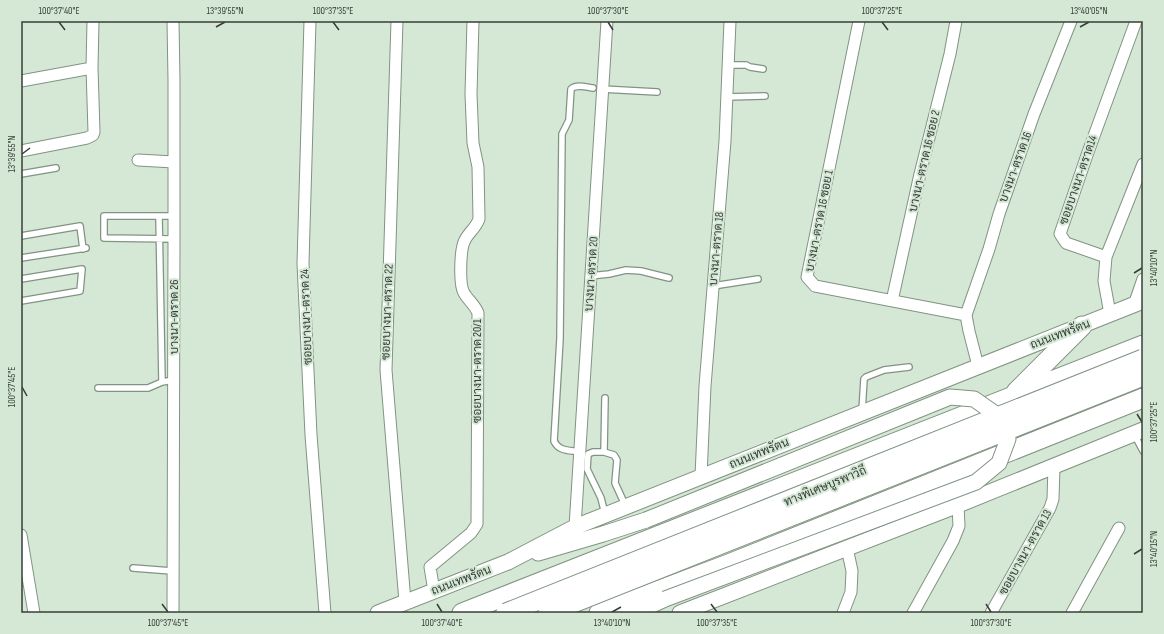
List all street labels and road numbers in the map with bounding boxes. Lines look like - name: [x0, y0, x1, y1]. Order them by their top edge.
- street label: บางนา-ตราด 16 ซอย 2: [905, 109, 944, 214]
- street label: บางนา-ตราด 16: [996, 130, 1035, 205]
- street label: ซอยบางนา-ตราด14: [1056, 134, 1101, 227]
- street label: บางนา-ตราด 16 ซอย 1: [802, 168, 837, 273]
- street label: บางนา-ตราด 18: [706, 211, 727, 287]
- street label: บางนา-ตราด 20: [581, 236, 602, 312]
- street label: ซอยบางนา-ตราด 22: [378, 264, 397, 360]
- street label: ซอยบางนา-ตราด 24: [297, 269, 316, 365]
- street label: บางนา-ตราด 26: [167, 279, 182, 355]
- street label: ถนนเทพรัตน: [1028, 316, 1093, 353]
- street label: ซอยบางนา-ตราด 20/1: [470, 318, 485, 423]
- street label: ถนนเทพรัตน: [727, 435, 792, 472]
- street label: ทางพิเศษบูรพาวิถี: [781, 462, 869, 510]
- street label: ซอยบางนา-ตราด 13: [996, 507, 1055, 598]
- street label: ถนนเทพรัตน: [429, 562, 494, 599]

